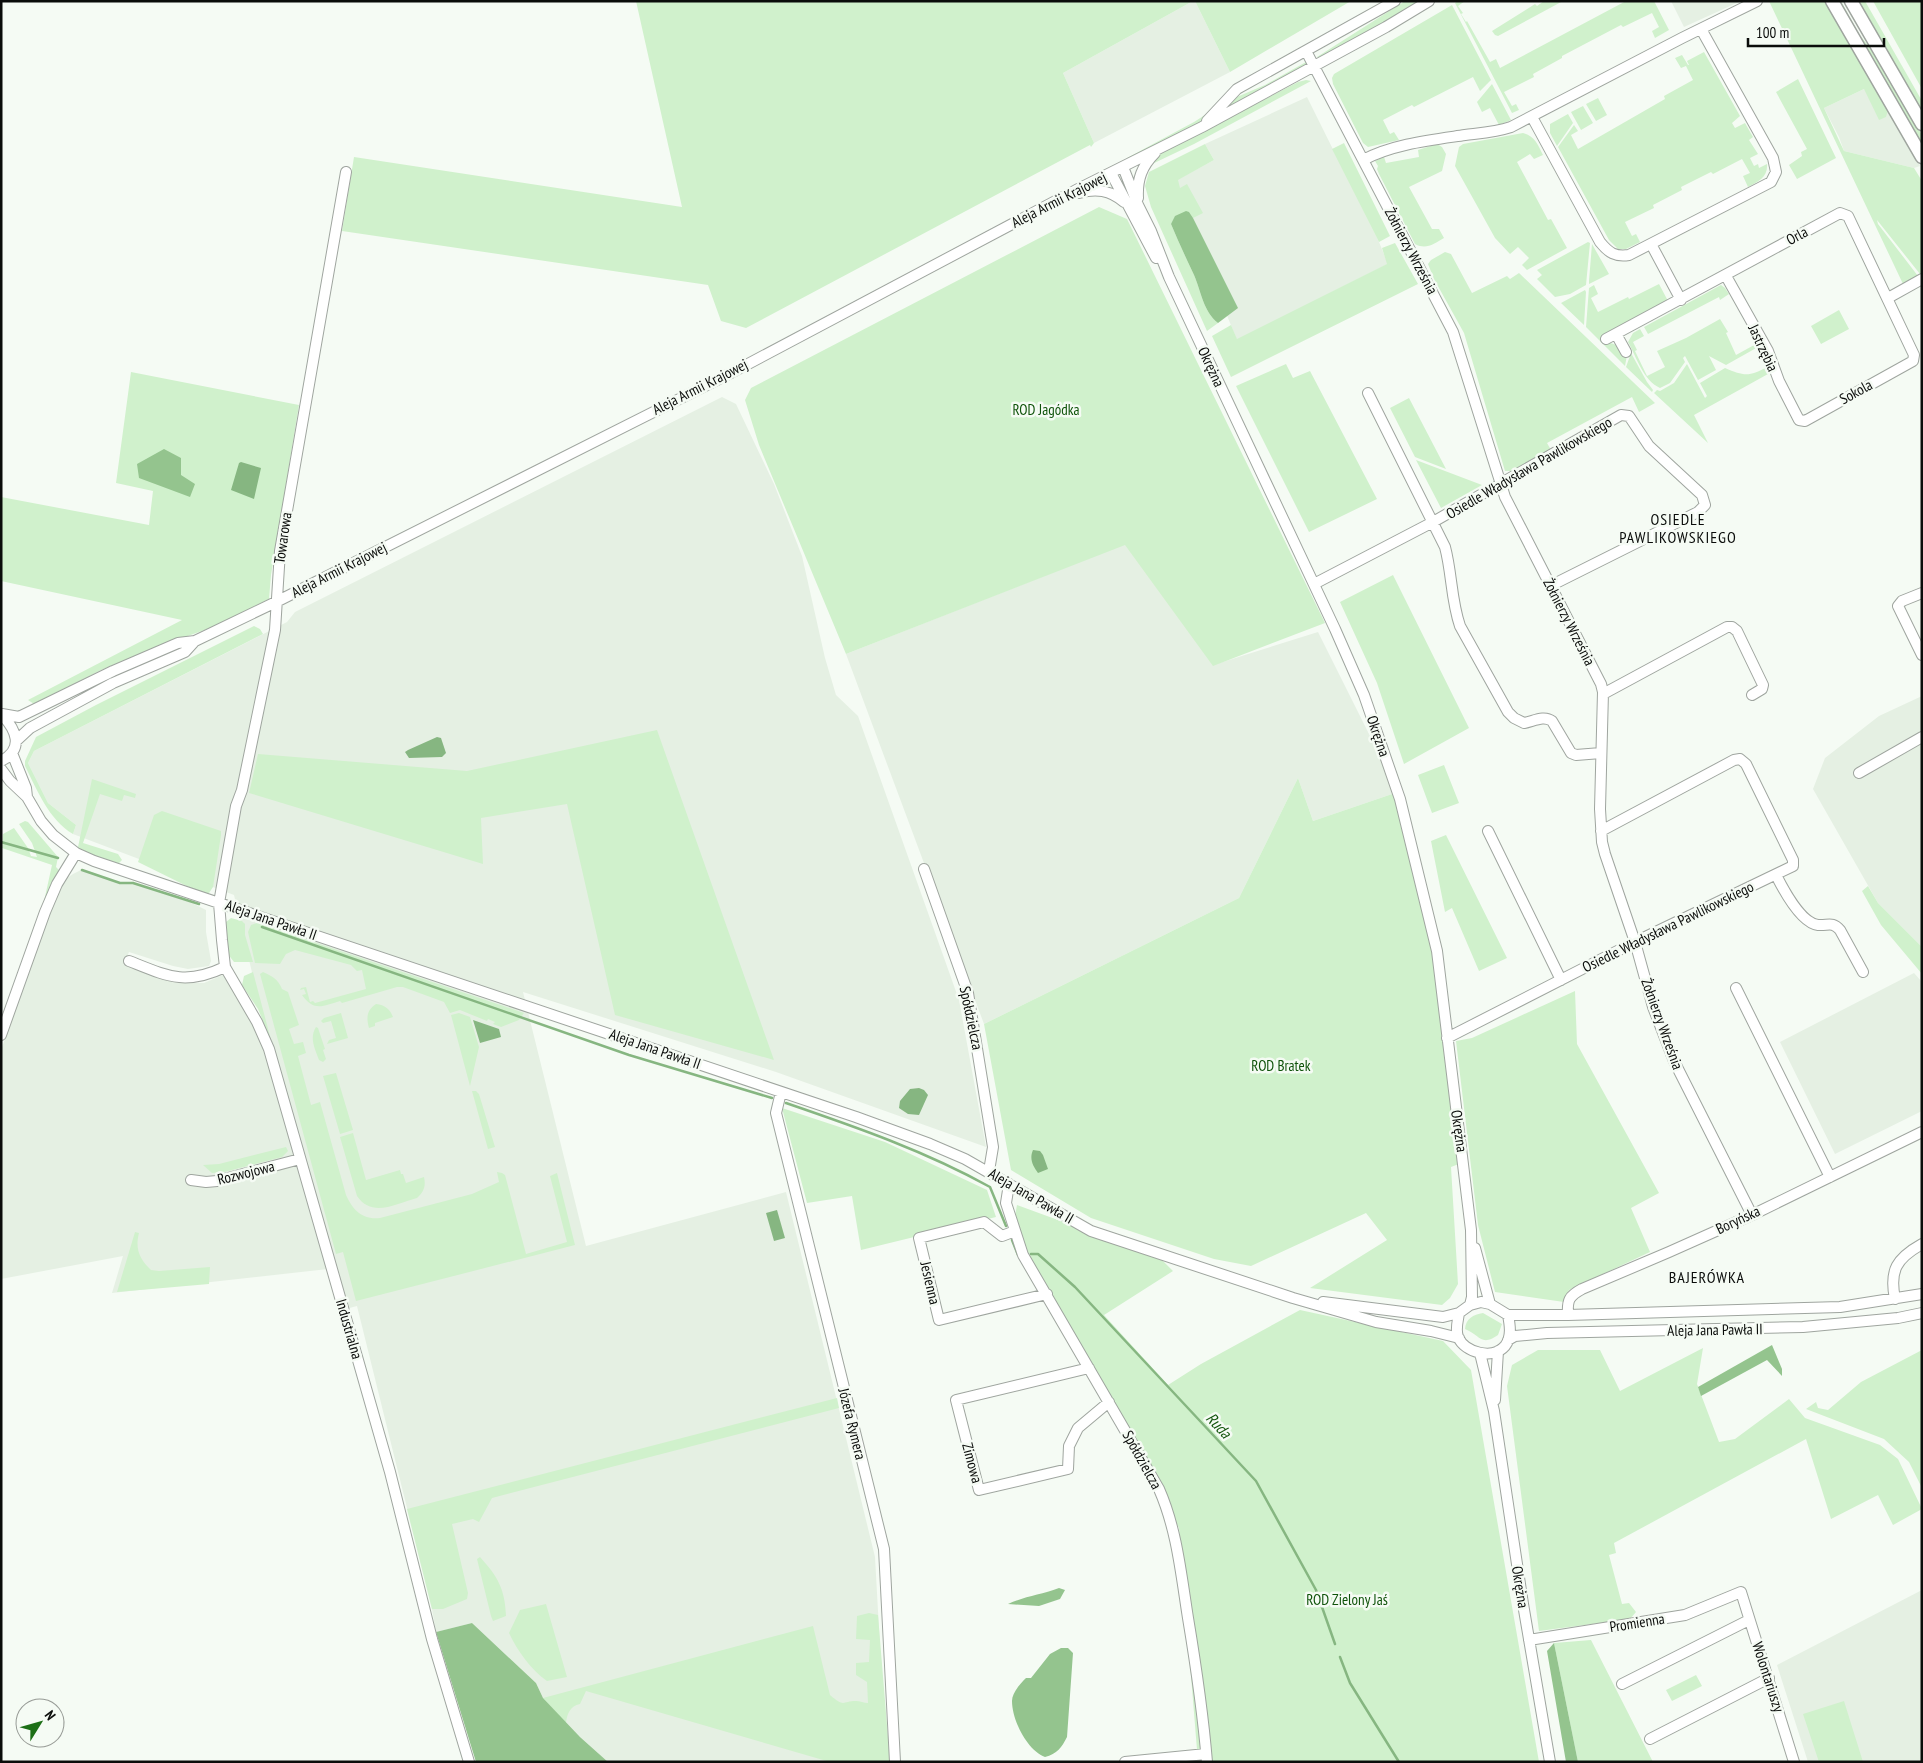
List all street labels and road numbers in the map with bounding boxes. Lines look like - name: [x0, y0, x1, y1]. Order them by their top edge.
- street label: Aleja Armii Krajowej: [1008, 167, 1110, 232]
- street label: Żołnierzy Września: [1381, 204, 1442, 297]
- street label: Orla: [1783, 222, 1811, 249]
- street label: Jastrzębia: [1744, 320, 1783, 374]
- street label: Okrężna: [1194, 344, 1229, 390]
- street label: Aleja Armii Krajowej: [649, 354, 751, 419]
- street label: Sokola: [1836, 375, 1875, 408]
- street label: Osiedle Władysława Pawlikowskiego: [1442, 412, 1615, 523]
- street label: Towarowa: [270, 511, 296, 565]
- street label: Aleja Armii Krajowej: [288, 537, 390, 602]
- street label: Żołnierzy Września: [1539, 575, 1600, 669]
- street label: Okrężna: [1363, 713, 1394, 759]
- street label: Osiedle Władysława Pawlikowskiego: [1579, 877, 1757, 976]
- street label: Aleja Jana Pawła II: [223, 895, 319, 944]
- street label: Żołnierzy Września: [1637, 976, 1688, 1072]
- street label: Spółdzielcza: [956, 984, 987, 1051]
- street label: Aleja Jana Pawła II: [607, 1024, 703, 1073]
- street label: Okrężna: [1447, 1109, 1472, 1153]
- street label: Rozwojowa: [215, 1156, 276, 1189]
- street label: Aleja Jana Pawła II: [985, 1163, 1077, 1228]
- street label: Boryńska: [1713, 1201, 1763, 1238]
- street label: Jesienna: [916, 1259, 945, 1306]
- street label: Industrialna: [332, 1297, 367, 1361]
- street label: Aleja Jana Pawła II: [1667, 1319, 1763, 1340]
- street label: Józefa Rymera: [834, 1385, 871, 1462]
- street label: Spółdzielcza: [1119, 1427, 1166, 1493]
- street label: Zimowa: [958, 1441, 987, 1485]
- street label: Okrężna: [1508, 1565, 1533, 1609]
- street label: Promienna: [1608, 1609, 1666, 1636]
- street label: Wolontariuszy: [1748, 1639, 1789, 1715]

